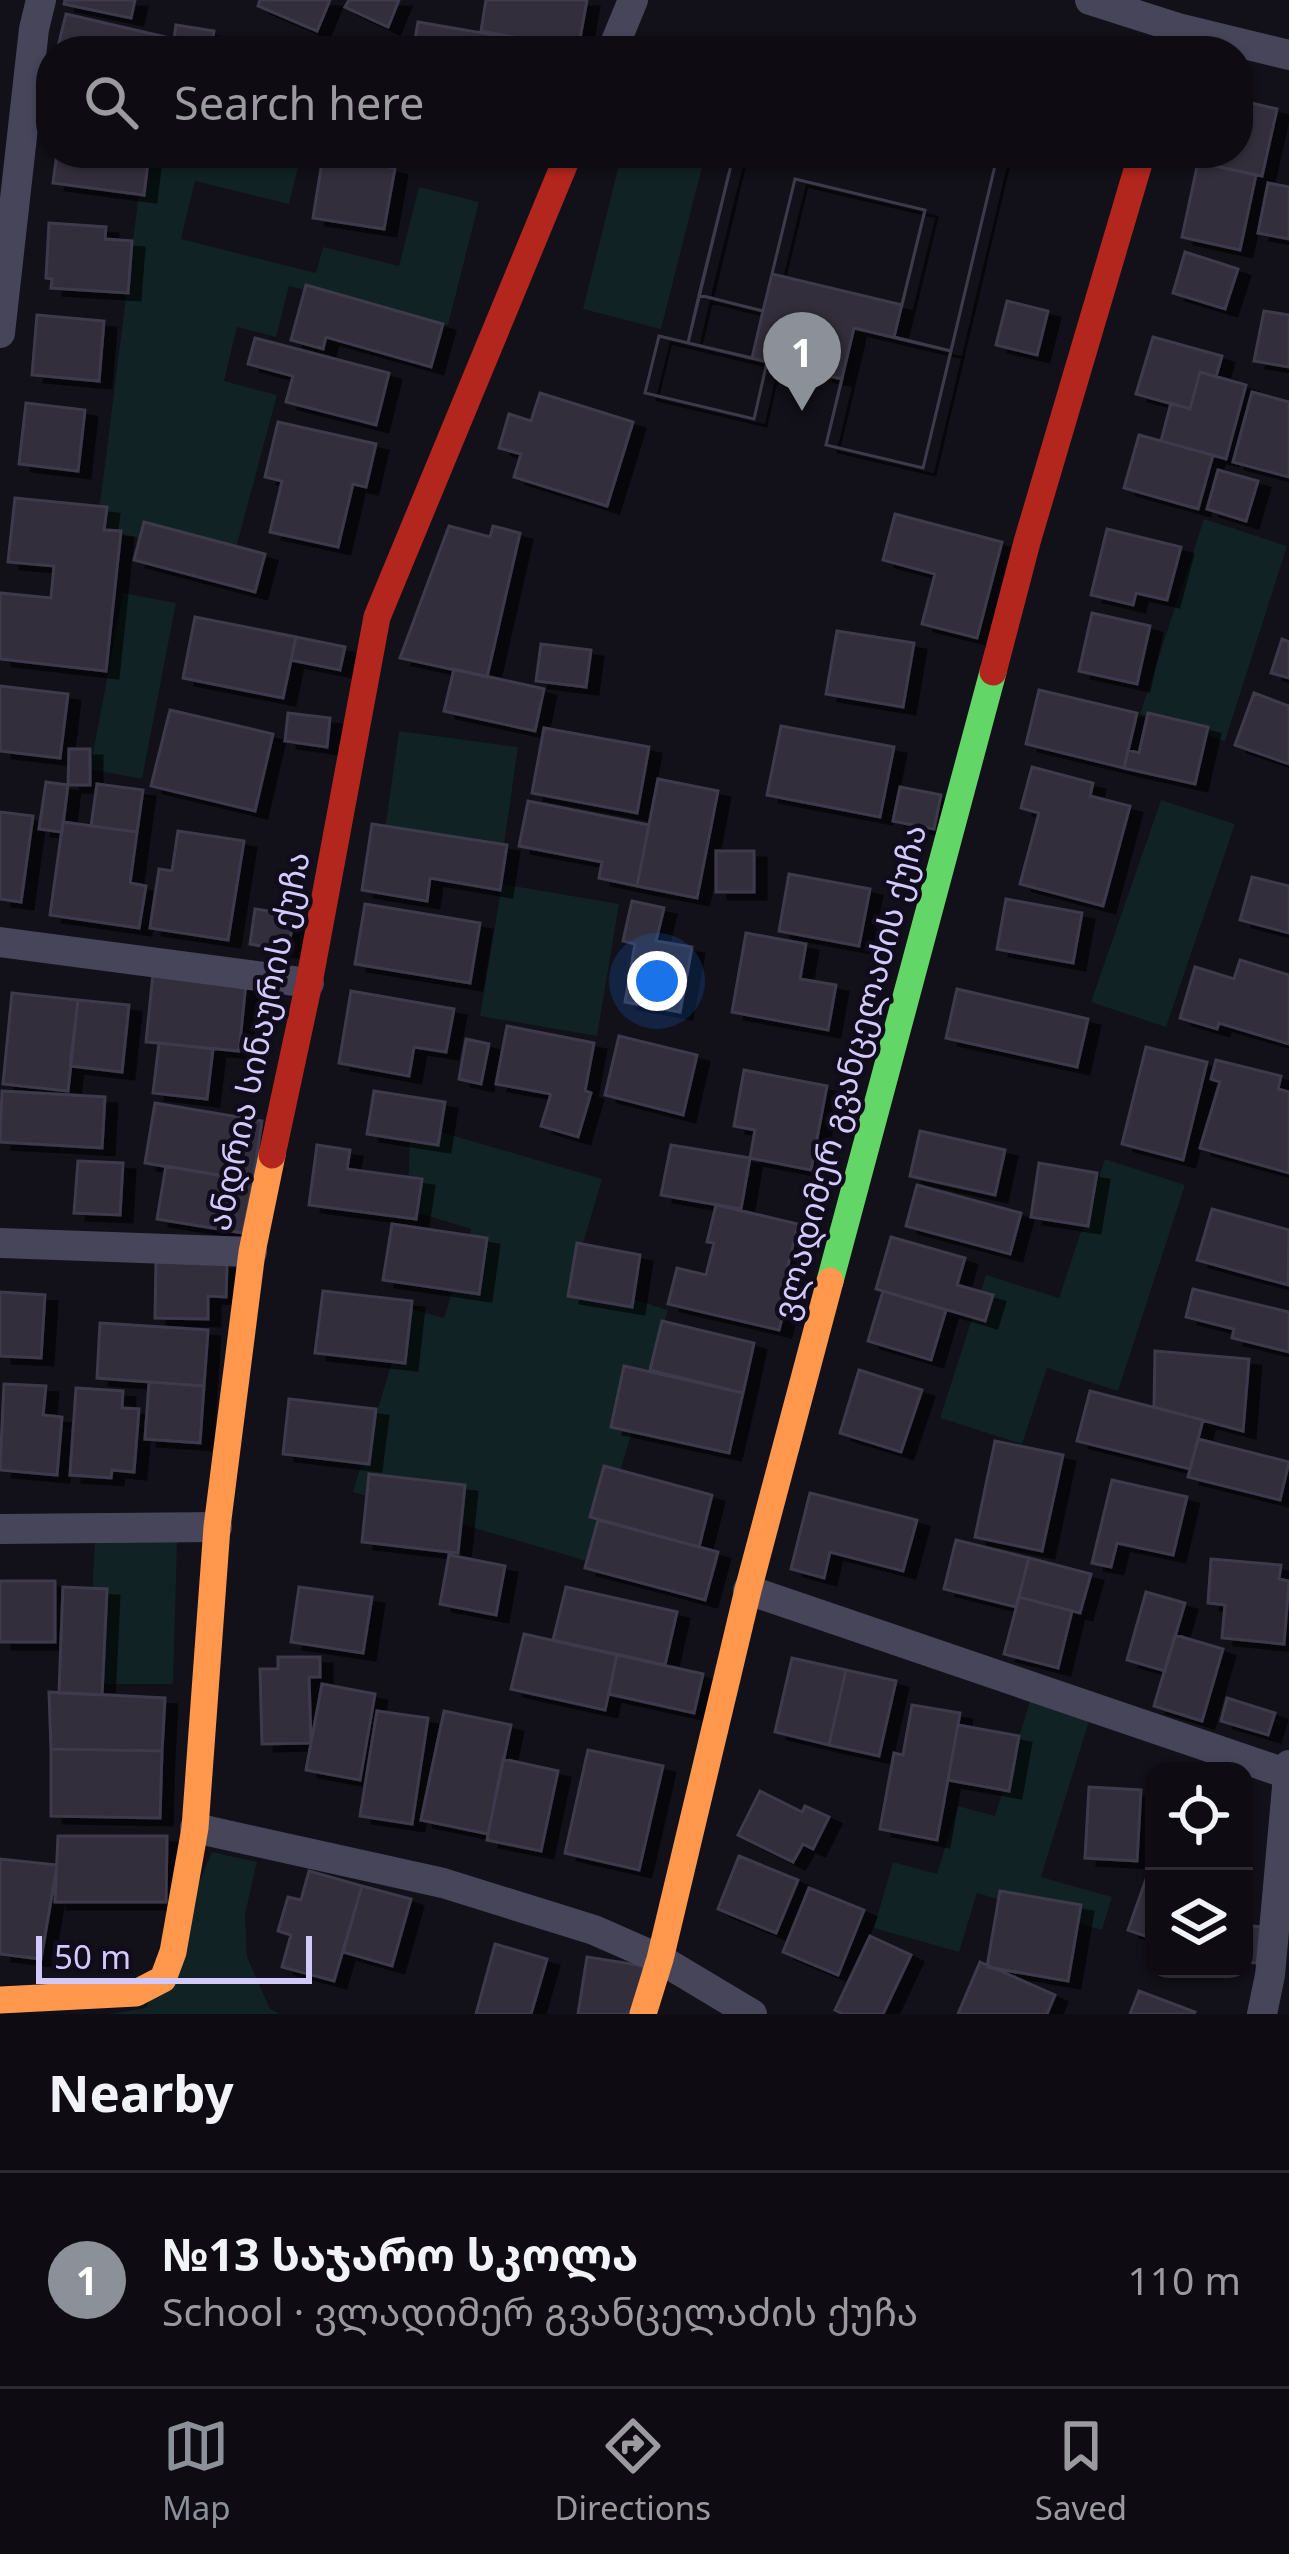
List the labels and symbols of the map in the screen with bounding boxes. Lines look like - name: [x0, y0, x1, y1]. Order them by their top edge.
- pin: 1: [763, 312, 841, 411]
- street label: ვლადიმერ გვანცელაძის ქუჩა: [761, 819, 936, 1325]
- street label: ანდრია სინაურის ქუჩა: [195, 847, 320, 1235]
- your location: [627, 951, 687, 1011]
- scale bar: [36, 1930, 312, 1983]

